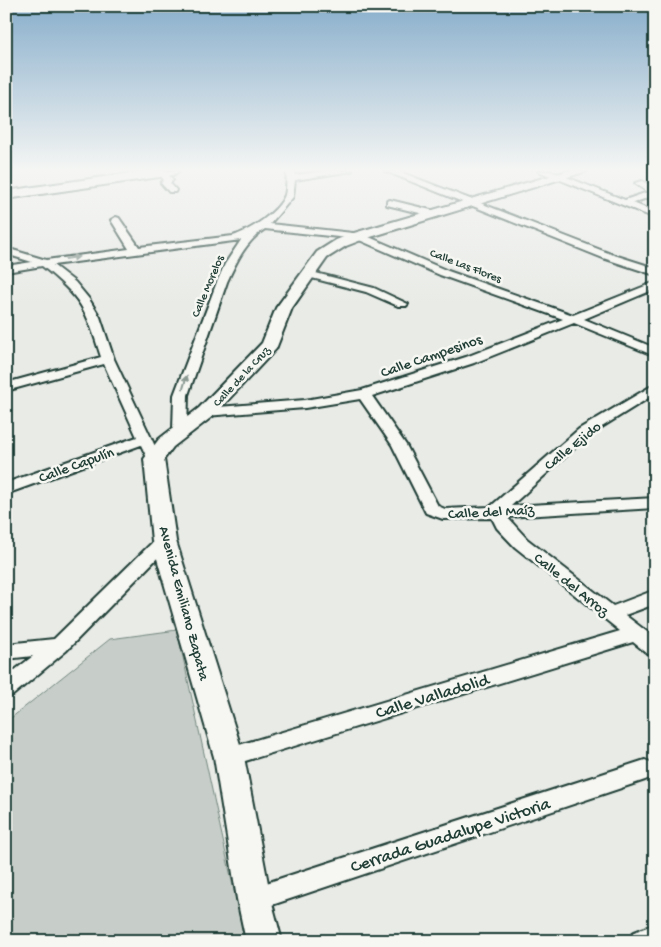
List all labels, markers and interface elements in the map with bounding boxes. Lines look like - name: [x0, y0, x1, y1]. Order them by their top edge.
- street label: Calle Las Flores: [427, 247, 504, 287]
- street label: Calle Morelos: [190, 253, 228, 320]
- one-way arrow: [64, 254, 80, 262]
- street label: Calle Campesinos: [379, 331, 485, 383]
- street label: Calle de la Cruz: [211, 344, 274, 410]
- one-way arrow: [181, 374, 189, 389]
- street label: Calle Ejido: [541, 418, 605, 475]
- street label: Calle Capulín: [37, 444, 117, 488]
- street label: Calle del Maíz: [448, 502, 535, 524]
- street label: Avenida Emiliano Zapata: [154, 524, 213, 683]
- street label: Calle del Arroz: [529, 550, 612, 622]
- street label: Calle Valladolid: [373, 670, 493, 725]
- street label: Cerrada Guadalupe Victoria: [348, 794, 554, 879]

